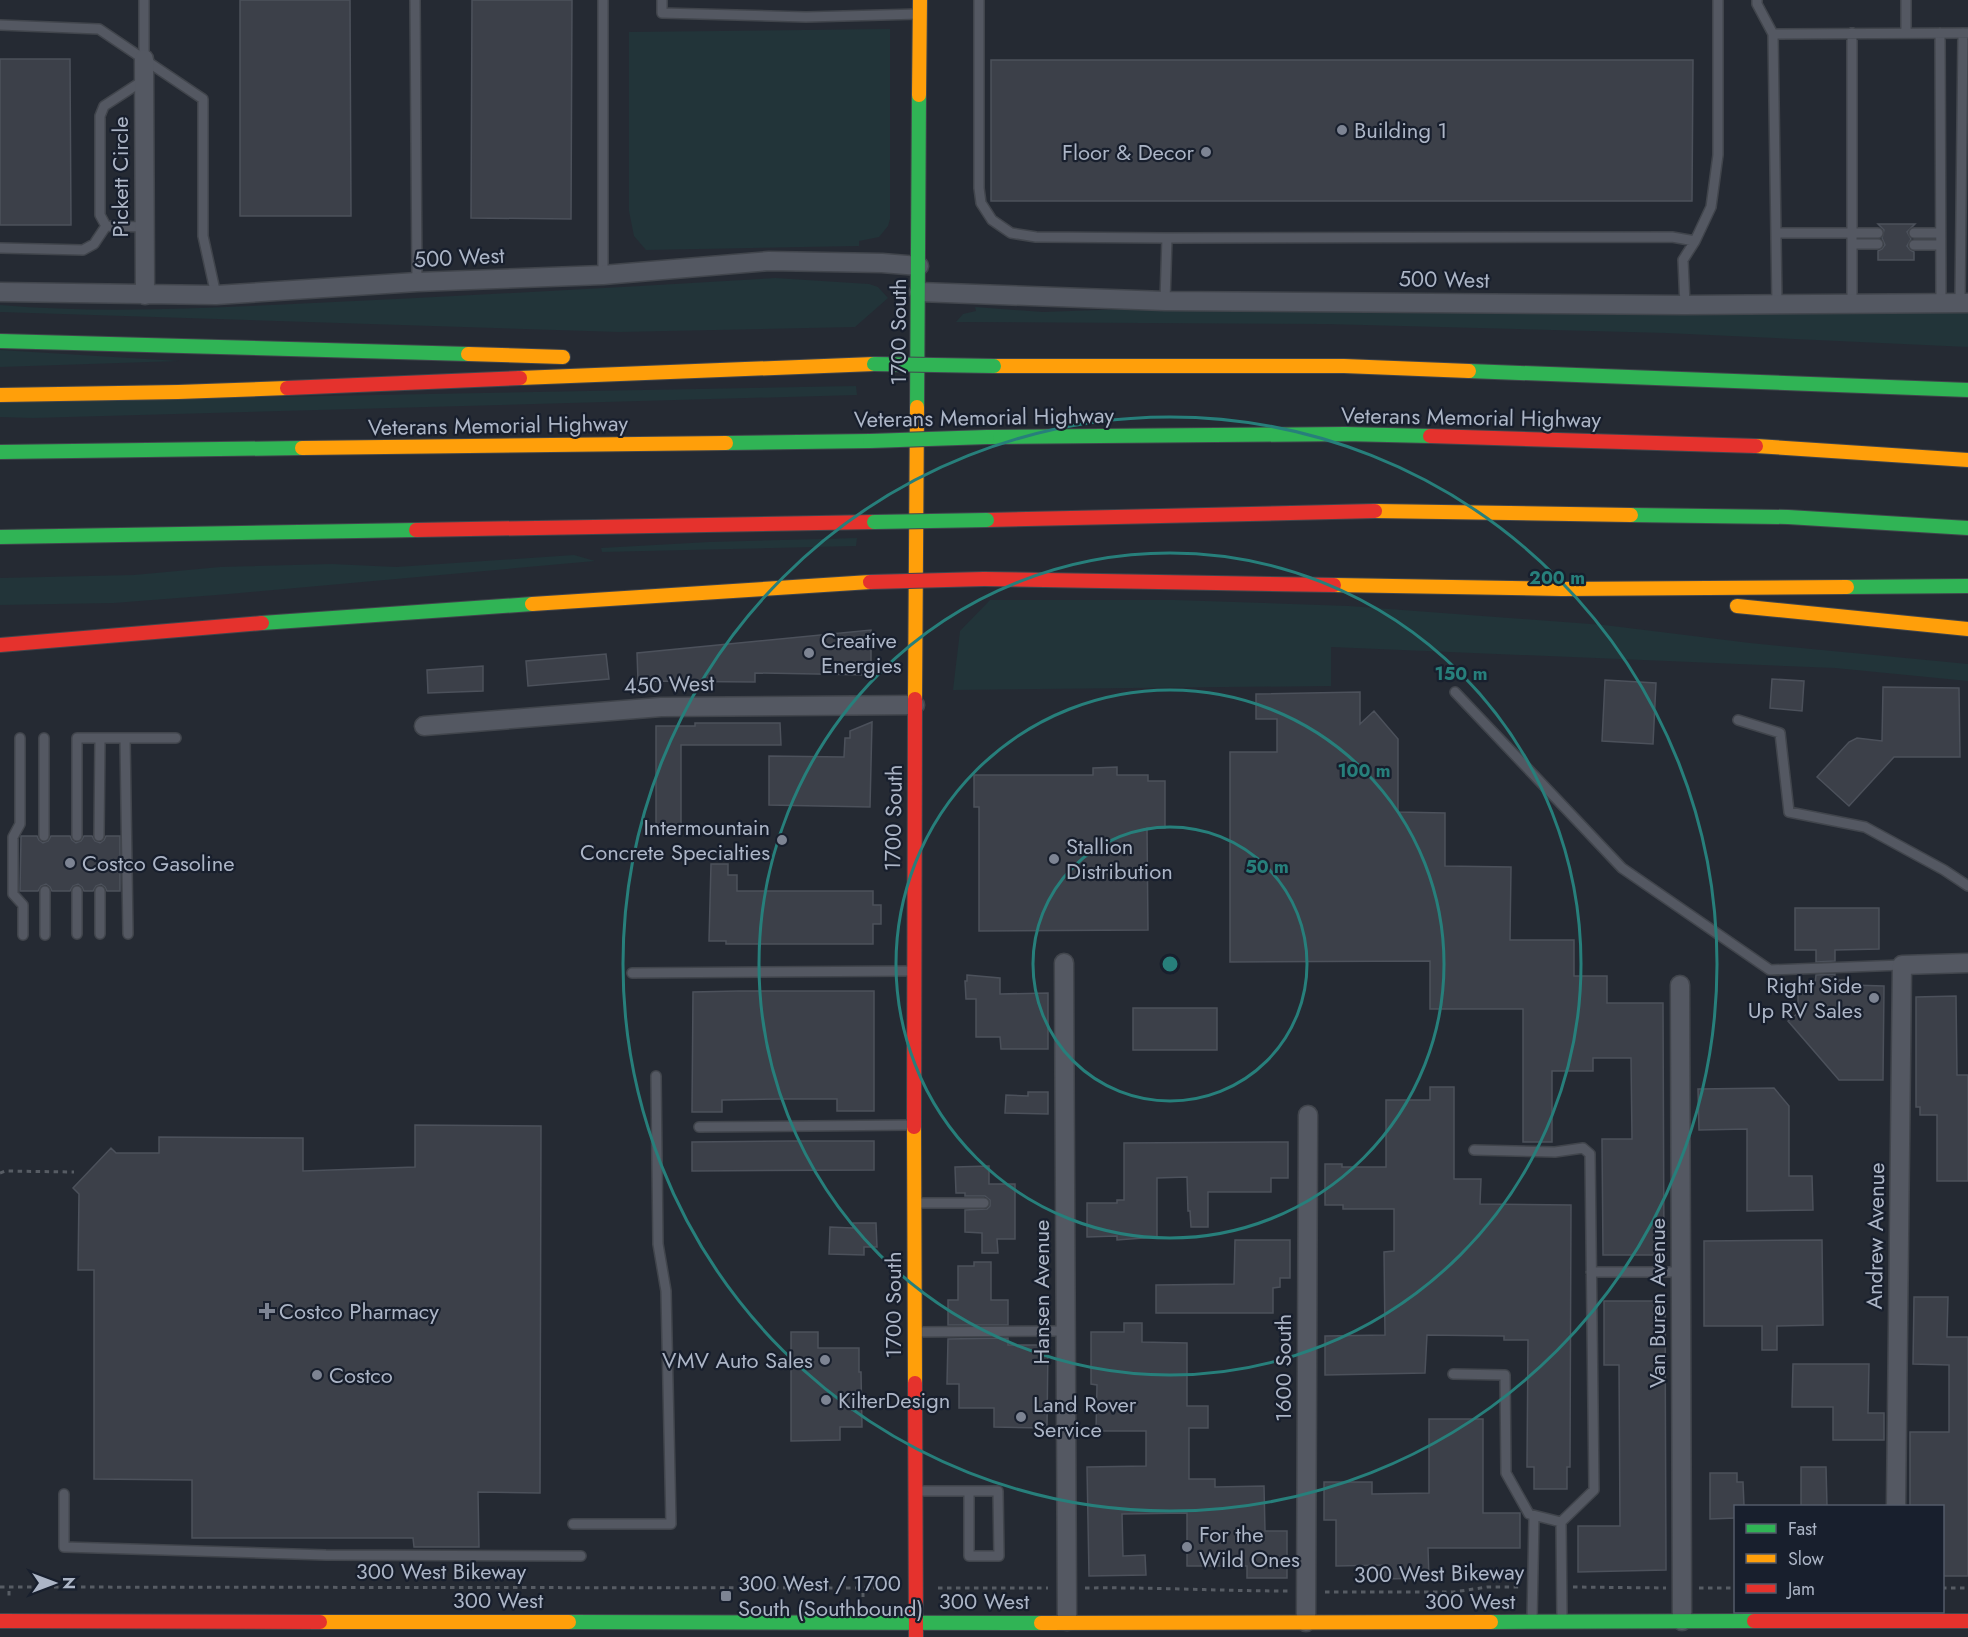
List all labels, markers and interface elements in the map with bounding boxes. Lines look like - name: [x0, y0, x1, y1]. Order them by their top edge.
- place label: Building 1: [1354, 114, 1447, 146]
- street label: Pickett Circle: [104, 116, 136, 238]
- marker: Building 1: [1335, 123, 1349, 137]
- place label: Floor & Decor: [1062, 136, 1194, 168]
- marker: Floor & Decor: [1199, 145, 1213, 159]
- street label: 500 West: [413, 239, 506, 275]
- street label: 500 West: [1398, 262, 1490, 296]
- street label: 1700 South: [882, 279, 914, 385]
- street label: Veterans Memorial Highway: [854, 399, 1115, 435]
- street label: Veterans Memorial Highway: [1341, 399, 1602, 435]
- street label: Veterans Memorial Highway: [368, 407, 629, 443]
- text: 200 m: [1529, 565, 1585, 591]
- place label: Creative Energies: [821, 624, 902, 681]
- marker: Creative Energies: [802, 646, 816, 660]
- text: 150 m: [1435, 661, 1487, 687]
- street label: 450 West: [623, 666, 716, 702]
- text: 100 m: [1337, 758, 1391, 784]
- street label: 1700 South: [876, 764, 910, 872]
- place label: Intermountain Concrete Specialties: [580, 811, 770, 868]
- place label: Stallion Distribution: [1066, 830, 1173, 887]
- marker: Intermountain Concrete Specialties: [775, 833, 789, 847]
- place label: Costco Gasoline: [82, 847, 235, 879]
- marker: Stallion Distribution: [1047, 852, 1061, 866]
- text: 50 m: [1245, 854, 1289, 880]
- marker: Costco Gasoline: [63, 856, 77, 870]
- centre of rings: [1160, 954, 1180, 974]
- place label: Right Side Up RV Sales: [1748, 969, 1862, 1026]
- marker: Right Side Up RV Sales: [1867, 991, 1881, 1005]
- street label: Andrew Avenue: [1858, 1162, 1892, 1310]
- street label: Van Buren Avenue: [1641, 1218, 1673, 1388]
- street label: Hansen Avenue: [1025, 1220, 1057, 1364]
- street label: 1700 South: [877, 1252, 909, 1358]
- place label: Costco Pharmacy: [279, 1295, 439, 1327]
- marker: Costco Pharmacy: [260, 1304, 274, 1318]
- street label: 1600 South: [1267, 1314, 1299, 1422]
- place label: VMV Auto Sales: [662, 1344, 813, 1376]
- marker: VMV Auto Sales: [818, 1353, 832, 1367]
- place label: Costco: [329, 1359, 393, 1391]
- marker: Costco: [310, 1368, 324, 1382]
- place label: KilterDesign: [838, 1384, 950, 1416]
- place label: Land Rover Service: [1033, 1388, 1137, 1445]
- marker: KilterDesign: [819, 1393, 833, 1407]
- marker: Land Rover Service: [1014, 1410, 1028, 1424]
- legend: [1734, 1505, 1944, 1613]
- text: Fast: [1788, 1516, 1817, 1542]
- place label: For the Wild Ones: [1199, 1518, 1300, 1575]
- marker: For the Wild Ones: [1180, 1540, 1194, 1554]
- text: Slow: [1788, 1546, 1825, 1572]
- north arrow: [24, 1553, 84, 1613]
- street label: 300 West Bikeway: [356, 1555, 527, 1587]
- street label: 300 West Bikeway: [1353, 1556, 1525, 1590]
- place label: 300 West / 1700 South (Southbound): [738, 1567, 923, 1624]
- text: Jam: [1786, 1576, 1815, 1602]
- text: N: [57, 1577, 80, 1589]
- street label: 300 West: [453, 1584, 544, 1616]
- street label: 300 West: [939, 1585, 1030, 1617]
- street label: 300 West: [1425, 1585, 1516, 1617]
- marker: 300 West / 1700 South (Southbound): [719, 1589, 733, 1603]

